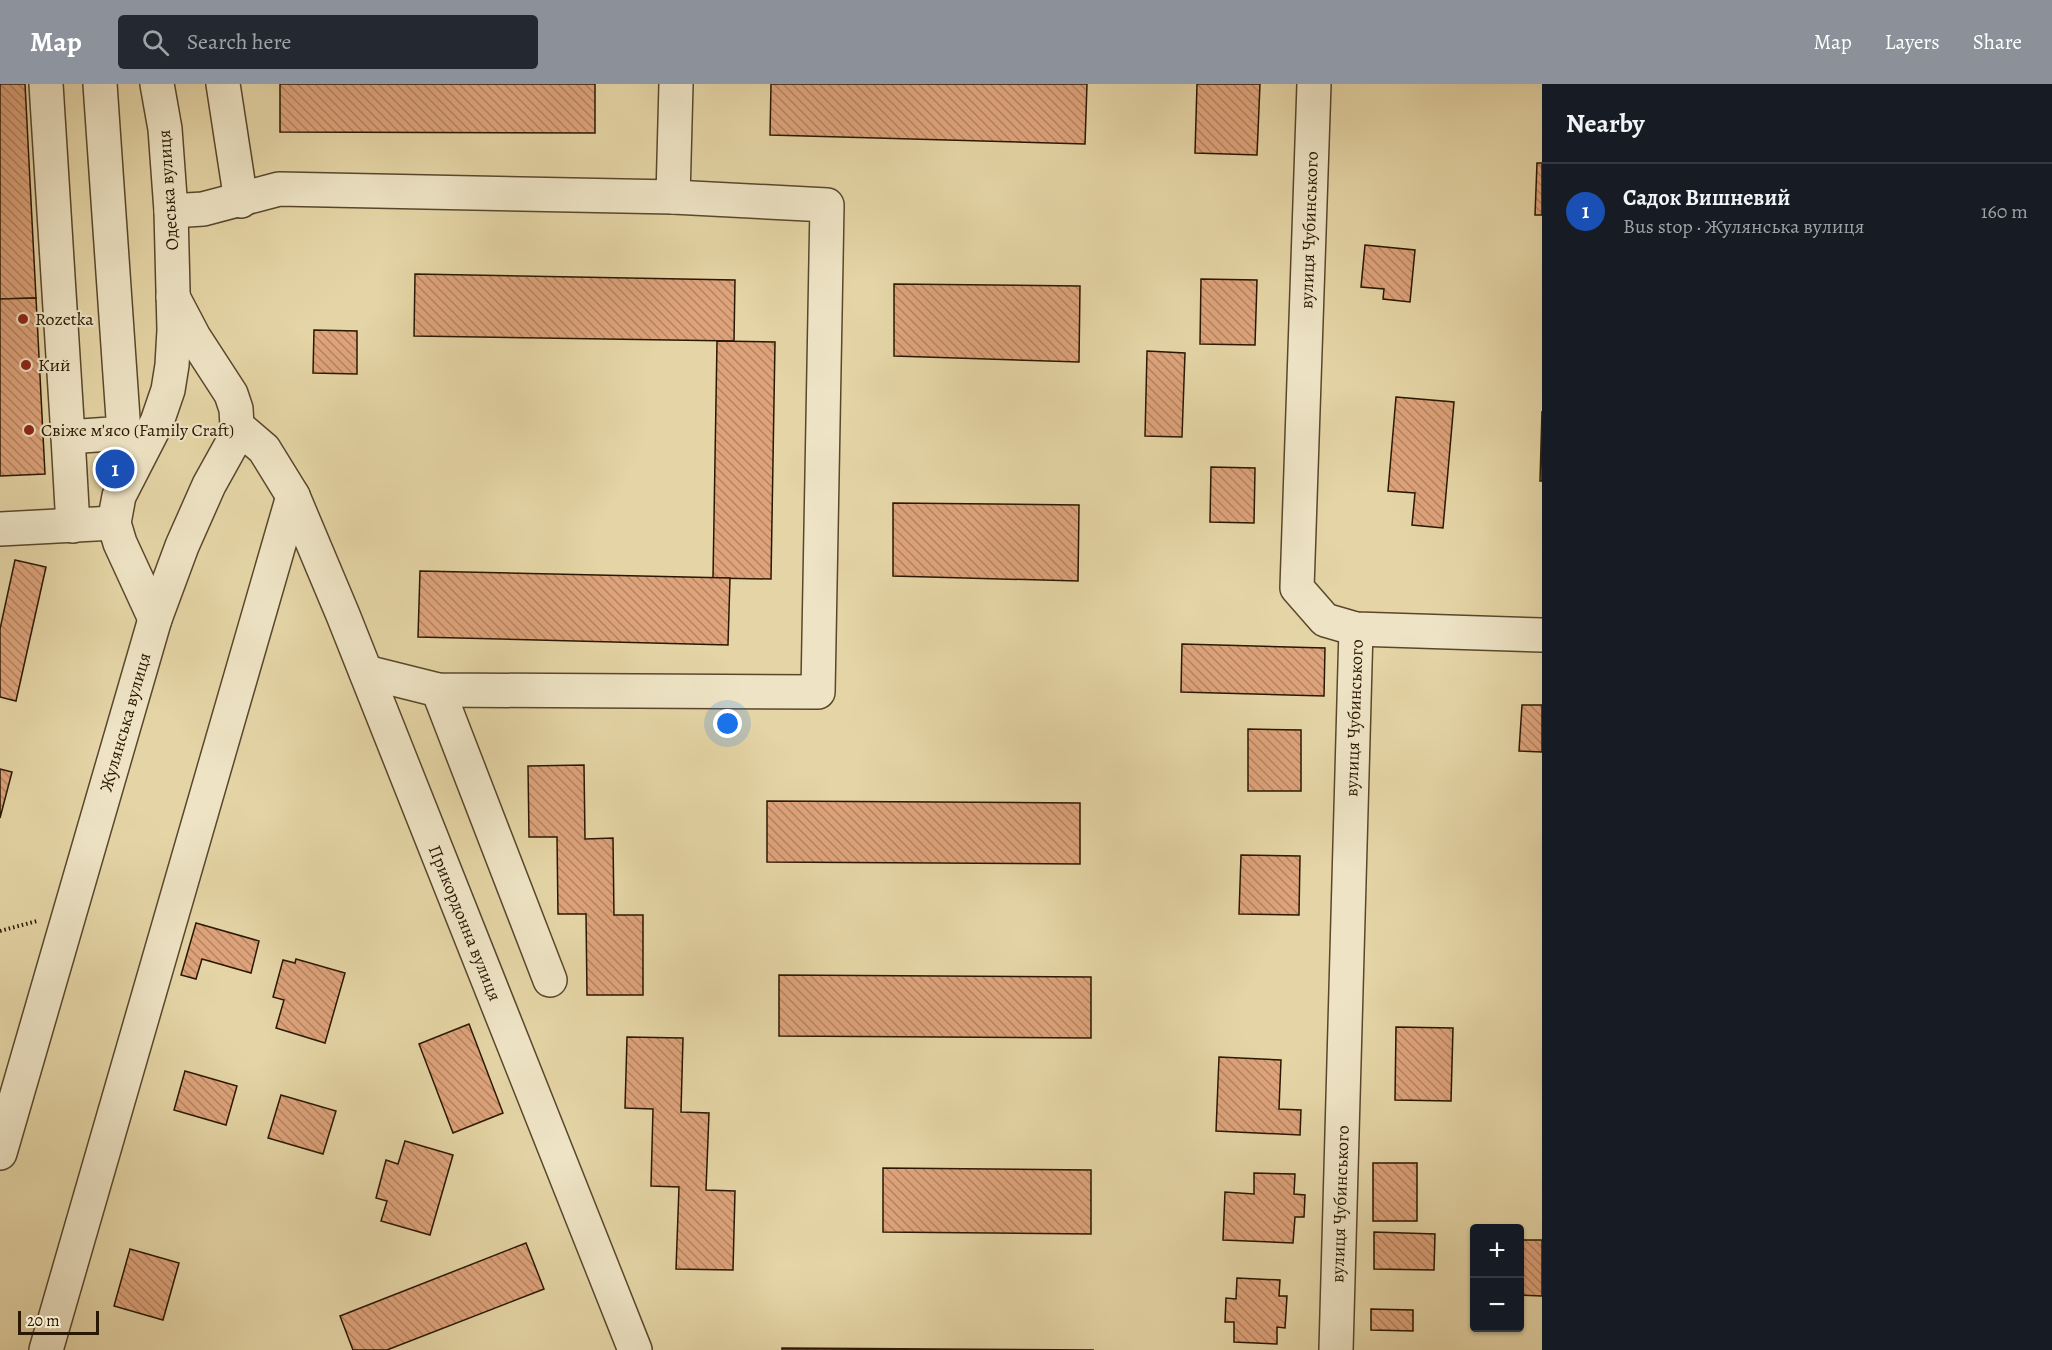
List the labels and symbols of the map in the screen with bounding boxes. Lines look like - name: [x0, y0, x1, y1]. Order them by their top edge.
- street label: Одеська вулиця: [152, 129, 184, 251]
- street label: вулиця Чубинського: [1294, 151, 1324, 309]
- place label: Rozetka: [35, 307, 94, 331]
- marker: Rozetka: [16, 312, 30, 326]
- place label: Кий: [38, 353, 71, 377]
- marker: Кий: [19, 358, 33, 372]
- place label: Свіже м'ясо (Family Craft): [41, 418, 234, 442]
- marker: Свіже м'ясо (Family Craft): [22, 423, 36, 437]
- pin: 1: [96, 446, 134, 492]
- street label: вулиця Чубинського: [1339, 639, 1369, 797]
- street label: Жулянська вулиця: [94, 650, 156, 794]
- your location: [713, 709, 742, 738]
- street label: Прикордонна вулиця: [423, 842, 507, 1004]
- street label: вулиця Чубинського: [1325, 1125, 1355, 1283]
- scale bar: [18, 1308, 99, 1336]

